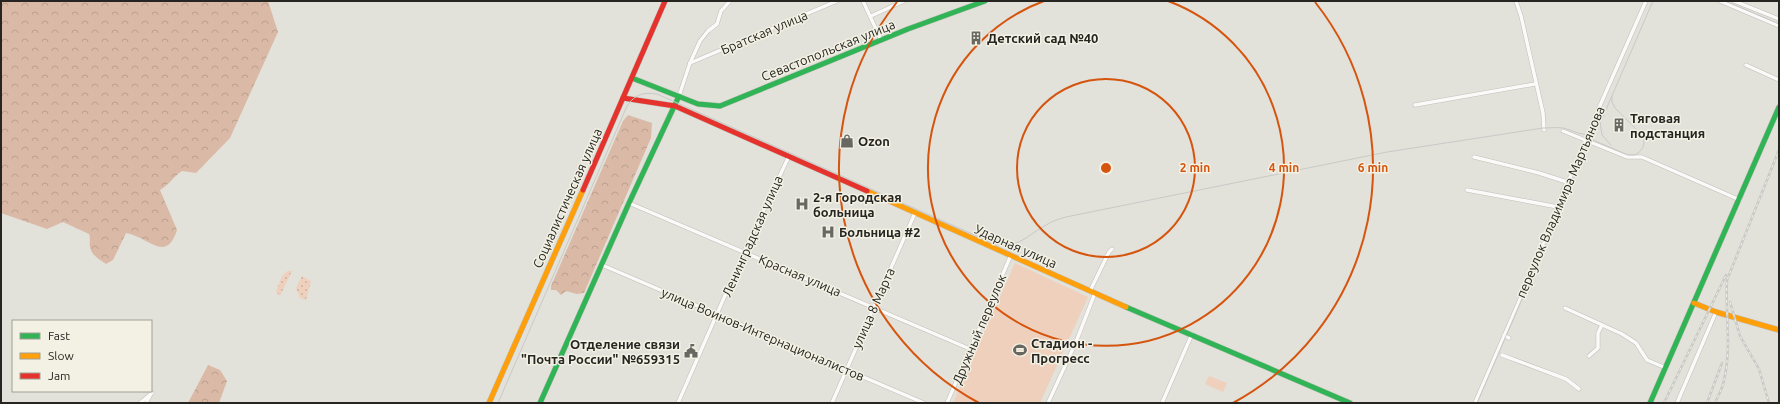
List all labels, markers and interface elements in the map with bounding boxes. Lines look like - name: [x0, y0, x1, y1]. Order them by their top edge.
- street label: Братская улица: [718, 7, 810, 57]
- street label: Севастопольская улица: [759, 17, 897, 83]
- building icon: Детский сад №40: [968, 30, 984, 46]
- place label: Детский сад №40: [987, 31, 1098, 45]
- street label: переулок Владимира Мартьянова: [1513, 104, 1607, 300]
- place label: Тяговая подстанция: [1630, 111, 1705, 140]
- building icon: Тяговая подстанция: [1611, 117, 1627, 133]
- street label: Социалистическая улица: [530, 126, 604, 270]
- shop icon: Ozon: [839, 133, 855, 149]
- place label: Ozon: [858, 134, 890, 148]
- centre of rings: [1099, 161, 1113, 175]
- text: 2 min: [1180, 161, 1210, 174]
- text: 4 min: [1269, 161, 1299, 174]
- text: 6 min: [1358, 161, 1388, 174]
- street label: Ленинградская улица: [719, 173, 785, 299]
- place label: 2-я Городская больница: [813, 190, 902, 219]
- hospital icon: 2-я Городская больница: [794, 196, 810, 212]
- street label: Ударная улица: [973, 222, 1059, 270]
- hospital icon: Больница #2: [820, 224, 836, 240]
- place label: Больница #2: [839, 225, 921, 239]
- street label: Красная улица: [757, 251, 843, 299]
- street label: улица 8 Марта: [849, 265, 897, 351]
- street label: Дружный переулок: [950, 272, 1009, 386]
- street label: улица Воинов-Интернационалистов: [659, 285, 867, 383]
- legend: [12, 320, 152, 392]
- text: Fast: [48, 329, 70, 342]
- place label: Стадион - Прогресс: [1031, 336, 1092, 365]
- place label: Отделение связи "Почта России" №659315: [521, 337, 680, 366]
- sports icon: Стадион - Прогресс: [1012, 342, 1028, 358]
- public building icon: Отделение связи "Почта России" №659315: [683, 343, 699, 359]
- text: Slow: [48, 349, 74, 362]
- text: Jam: [48, 369, 70, 382]

